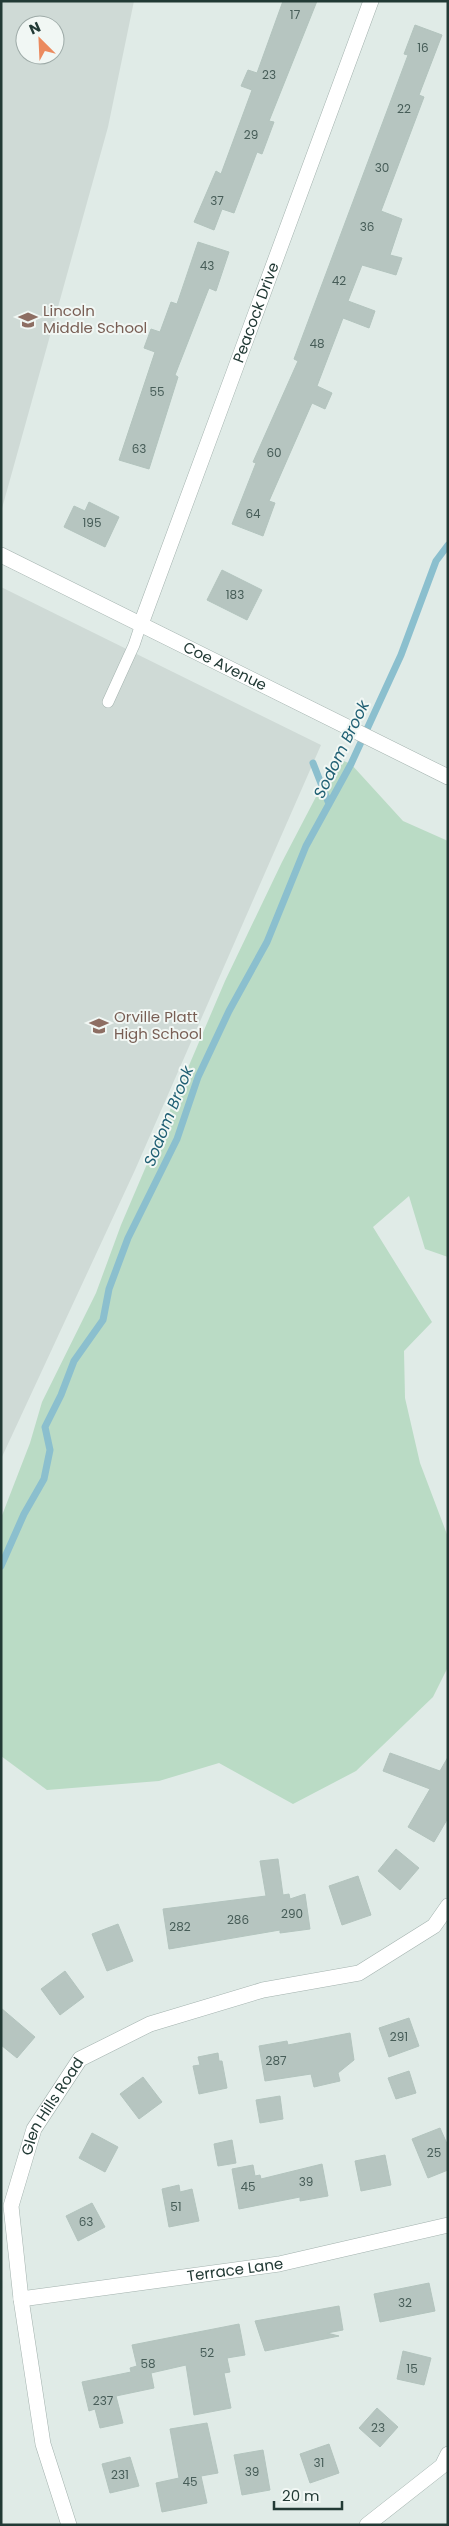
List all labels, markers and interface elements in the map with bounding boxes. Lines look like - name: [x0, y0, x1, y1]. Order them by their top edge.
- house number: 17: [290, 6, 301, 23]
- north arrow: [15, 15, 65, 65]
- text: N: [26, 17, 44, 39]
- house number: 16: [417, 39, 429, 56]
- house number: 23: [262, 66, 276, 83]
- house number: 22: [397, 100, 411, 117]
- house number: 29: [244, 126, 258, 143]
- house number: 30: [375, 159, 389, 176]
- house number: 37: [210, 192, 224, 209]
- house number: 36: [360, 218, 374, 235]
- house number: 43: [200, 257, 214, 274]
- street label: Peacock Drive: [227, 259, 284, 365]
- house number: 42: [332, 272, 346, 289]
- place label: Lincoln Middle School: [43, 300, 147, 338]
- school or university icon: Lincoln Middle School: [17, 309, 39, 331]
- house number: 48: [309, 335, 325, 352]
- house number: 55: [149, 383, 165, 400]
- house number: 63: [132, 440, 146, 457]
- house number: 60: [266, 444, 282, 461]
- house number: 64: [245, 505, 261, 522]
- house number: 195: [83, 514, 101, 531]
- house number: 183: [226, 586, 244, 603]
- street label: Coe Avenue: [180, 636, 271, 695]
- water label: Sodom Brook: [308, 696, 375, 802]
- place label: Orville Platt High School: [114, 1006, 202, 1044]
- school or university icon: Orville Platt High School: [88, 1015, 110, 1037]
- water label: Sodom Brook: [138, 1062, 199, 1170]
- house number: 290: [281, 1905, 303, 1922]
- house number: 286: [227, 1911, 249, 1928]
- house number: 282: [169, 1918, 191, 1935]
- house number: 291: [390, 2028, 408, 2045]
- house number: 287: [265, 2052, 287, 2069]
- street label: Glen Hills Road: [16, 2053, 88, 2158]
- house number: 25: [427, 2144, 441, 2161]
- house number: 39: [299, 2173, 313, 2190]
- house number: 45: [240, 2178, 256, 2195]
- house number: 51: [170, 2198, 182, 2215]
- house number: 63: [79, 2213, 93, 2230]
- street label: Terrace Lane: [186, 2253, 284, 2286]
- house number: 32: [398, 2294, 412, 2311]
- house number: 52: [200, 2344, 214, 2361]
- house number: 58: [140, 2355, 156, 2372]
- house number: 15: [406, 2360, 418, 2377]
- house number: 237: [93, 2392, 114, 2409]
- house number: 23: [371, 2419, 385, 2436]
- house number: 31: [314, 2454, 324, 2471]
- house number: 39: [245, 2463, 259, 2480]
- house number: 231: [111, 2466, 129, 2483]
- house number: 45: [182, 2473, 198, 2490]
- scale bar: [274, 2478, 342, 2510]
- text: 20 m: [282, 2485, 320, 2506]

